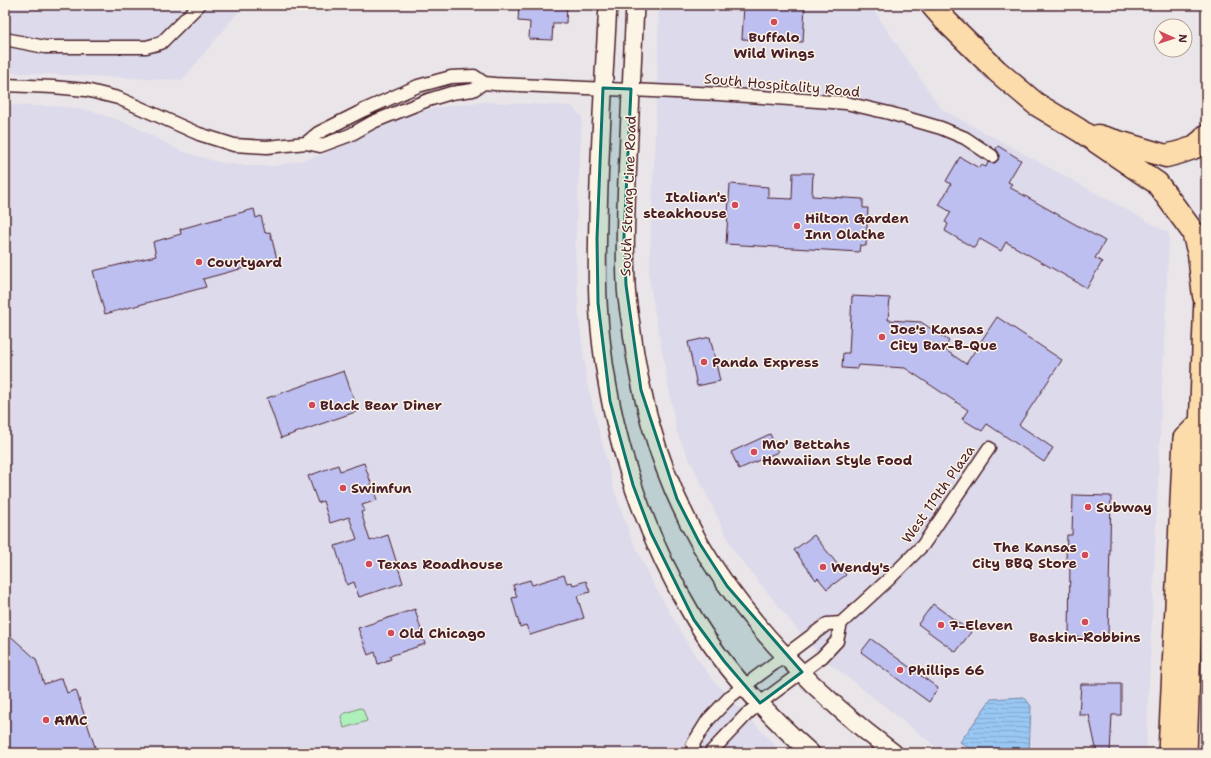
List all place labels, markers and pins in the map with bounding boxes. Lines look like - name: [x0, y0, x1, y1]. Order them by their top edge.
- marker: Buffalo Wild Wings: [769, 17, 779, 27]
- place label: Buffalo Wild Wings: [733, 28, 815, 62]
- place label: Italian's steakhouse: [643, 188, 727, 222]
- marker: Italian's steakhouse: [730, 200, 740, 210]
- place label: Hilton Garden Inn Olathe: [805, 209, 909, 243]
- marker: Hilton Garden Inn Olathe: [792, 221, 802, 231]
- place label: Courtyard: [207, 253, 282, 271]
- marker: Courtyard: [194, 257, 204, 267]
- place label: Joe's Kansas City Bar-B-Que: [890, 320, 997, 354]
- marker: Joe's Kansas City Bar-B-Que: [877, 332, 887, 342]
- place label: Panda Express: [712, 353, 819, 371]
- marker: Panda Express: [699, 357, 709, 367]
- place label: Black Bear Diner: [320, 396, 443, 414]
- marker: Black Bear Diner: [307, 400, 317, 410]
- place label: Mo' Bettahs Hawaiian Style Food: [762, 435, 913, 469]
- marker: Mo' Bettahs Hawaiian Style Food: [749, 447, 759, 457]
- place label: Swimfun: [351, 479, 412, 497]
- marker: Swimfun: [338, 483, 348, 493]
- place label: Subway: [1096, 498, 1152, 516]
- marker: Subway: [1083, 502, 1093, 512]
- place label: The Kansas City BBQ Store: [972, 538, 1077, 572]
- marker: The Kansas City BBQ Store: [1080, 550, 1090, 560]
- place label: Texas Roadhouse: [377, 555, 503, 573]
- place label: Wendy's: [831, 558, 890, 576]
- marker: Texas Roadhouse: [364, 559, 374, 569]
- marker: Wendy's: [818, 562, 828, 572]
- place label: 7-Eleven: [949, 616, 1013, 634]
- marker: Baskin-Robbins: [1080, 617, 1090, 627]
- marker: 7-Eleven: [936, 620, 946, 630]
- place label: Old Chicago: [399, 624, 486, 642]
- marker: Old Chicago: [386, 628, 396, 638]
- place label: Baskin-Robbins: [1029, 628, 1141, 646]
- place label: Phillips 66: [908, 661, 985, 679]
- marker: Phillips 66: [895, 665, 905, 675]
- place label: AMC: [54, 711, 88, 729]
- marker: AMC: [41, 715, 51, 725]

